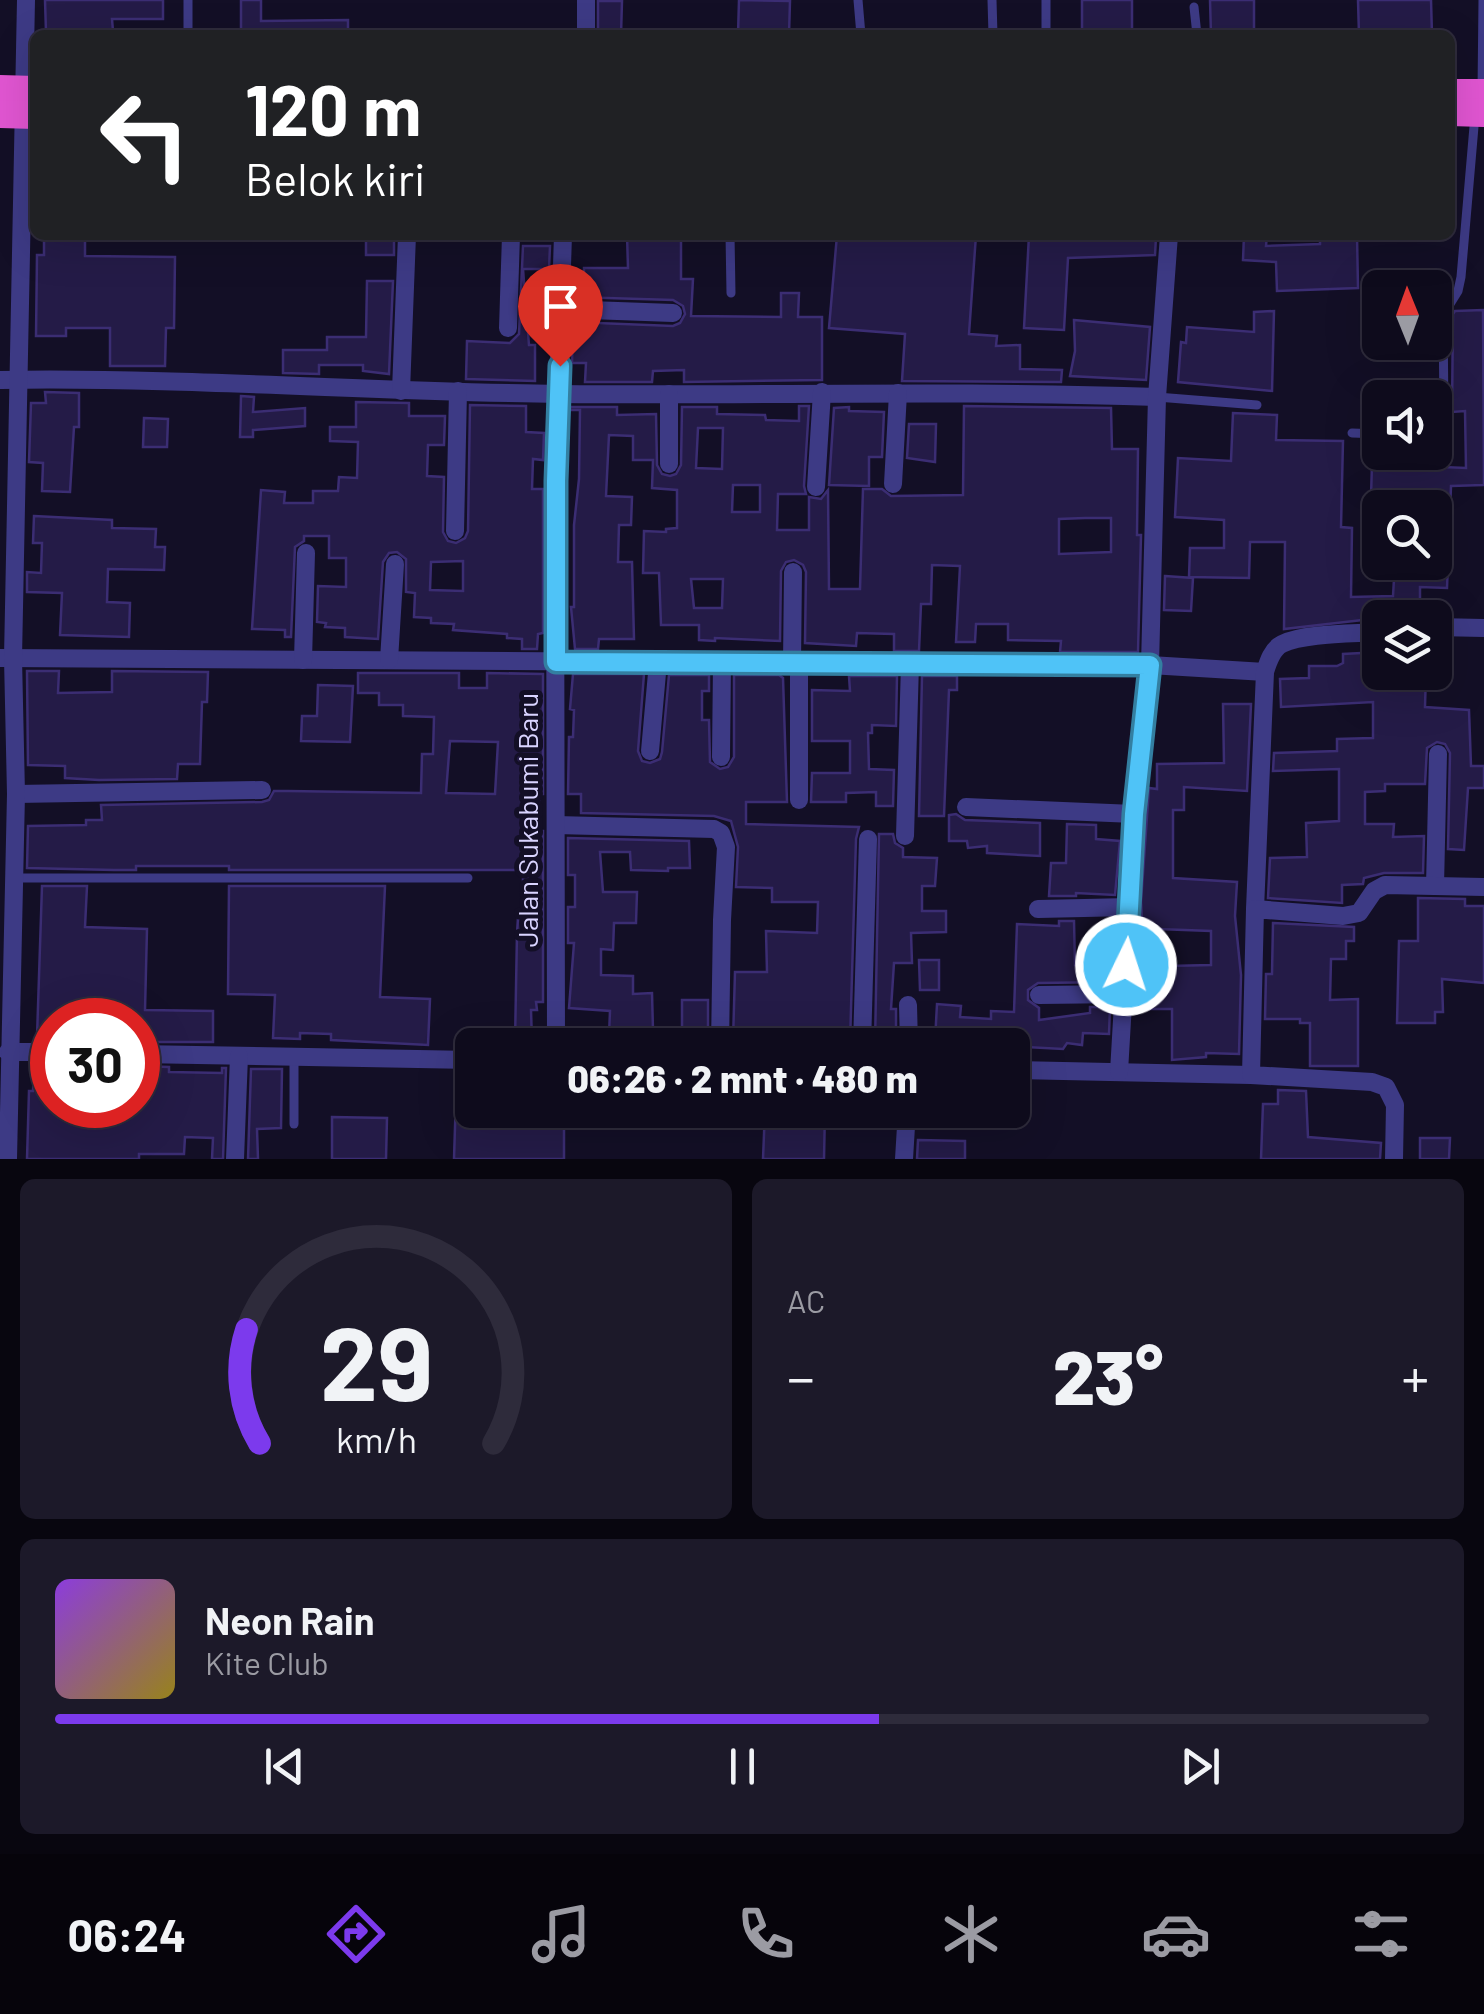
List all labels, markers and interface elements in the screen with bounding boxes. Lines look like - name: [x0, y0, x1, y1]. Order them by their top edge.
- text: 120 m: [245, 66, 421, 150]
- icon: left: [80, 70, 210, 200]
- text: Belok kiri: [245, 151, 426, 205]
- pin: [518, 264, 603, 367]
- north arrow: [1362, 270, 1452, 360]
- map controls: [1362, 270, 1452, 690]
- icon: arrive: [533, 279, 588, 334]
- button: sound: [1362, 380, 1452, 470]
- button: search: [1362, 490, 1452, 580]
- button: layers: [1362, 600, 1452, 690]
- street label: Jalan Sukabumi Baru: [510, 693, 544, 947]
- position arrow: [1074, 913, 1178, 1017]
- speed limit sign: 30: [30, 998, 160, 1128]
- text: 06:26 · 2 mnt · 480 m: [567, 1055, 918, 1101]
- text: AC: [787, 1281, 825, 1319]
- text: 29: [319, 1297, 433, 1422]
- text: 23°: [1053, 1330, 1163, 1420]
- text: −: [787, 1343, 815, 1409]
- text: +: [1401, 1343, 1429, 1409]
- text: km/h: [336, 1417, 416, 1460]
- text: Neon Rain: [205, 1597, 374, 1643]
- text: Kite Club: [205, 1643, 329, 1681]
- icon: previous: [257, 1739, 312, 1794]
- icon: pause: [715, 1739, 770, 1794]
- icon: next: [1173, 1739, 1228, 1794]
- icon: directions: [321, 1899, 391, 1969]
- icon: music: [526, 1899, 596, 1969]
- icon: phone: [731, 1899, 801, 1969]
- icon: climate: [936, 1899, 1006, 1969]
- icon: car: [1141, 1899, 1211, 1969]
- icon: filters: [1346, 1899, 1416, 1969]
- text: 06:24: [68, 1907, 186, 1961]

